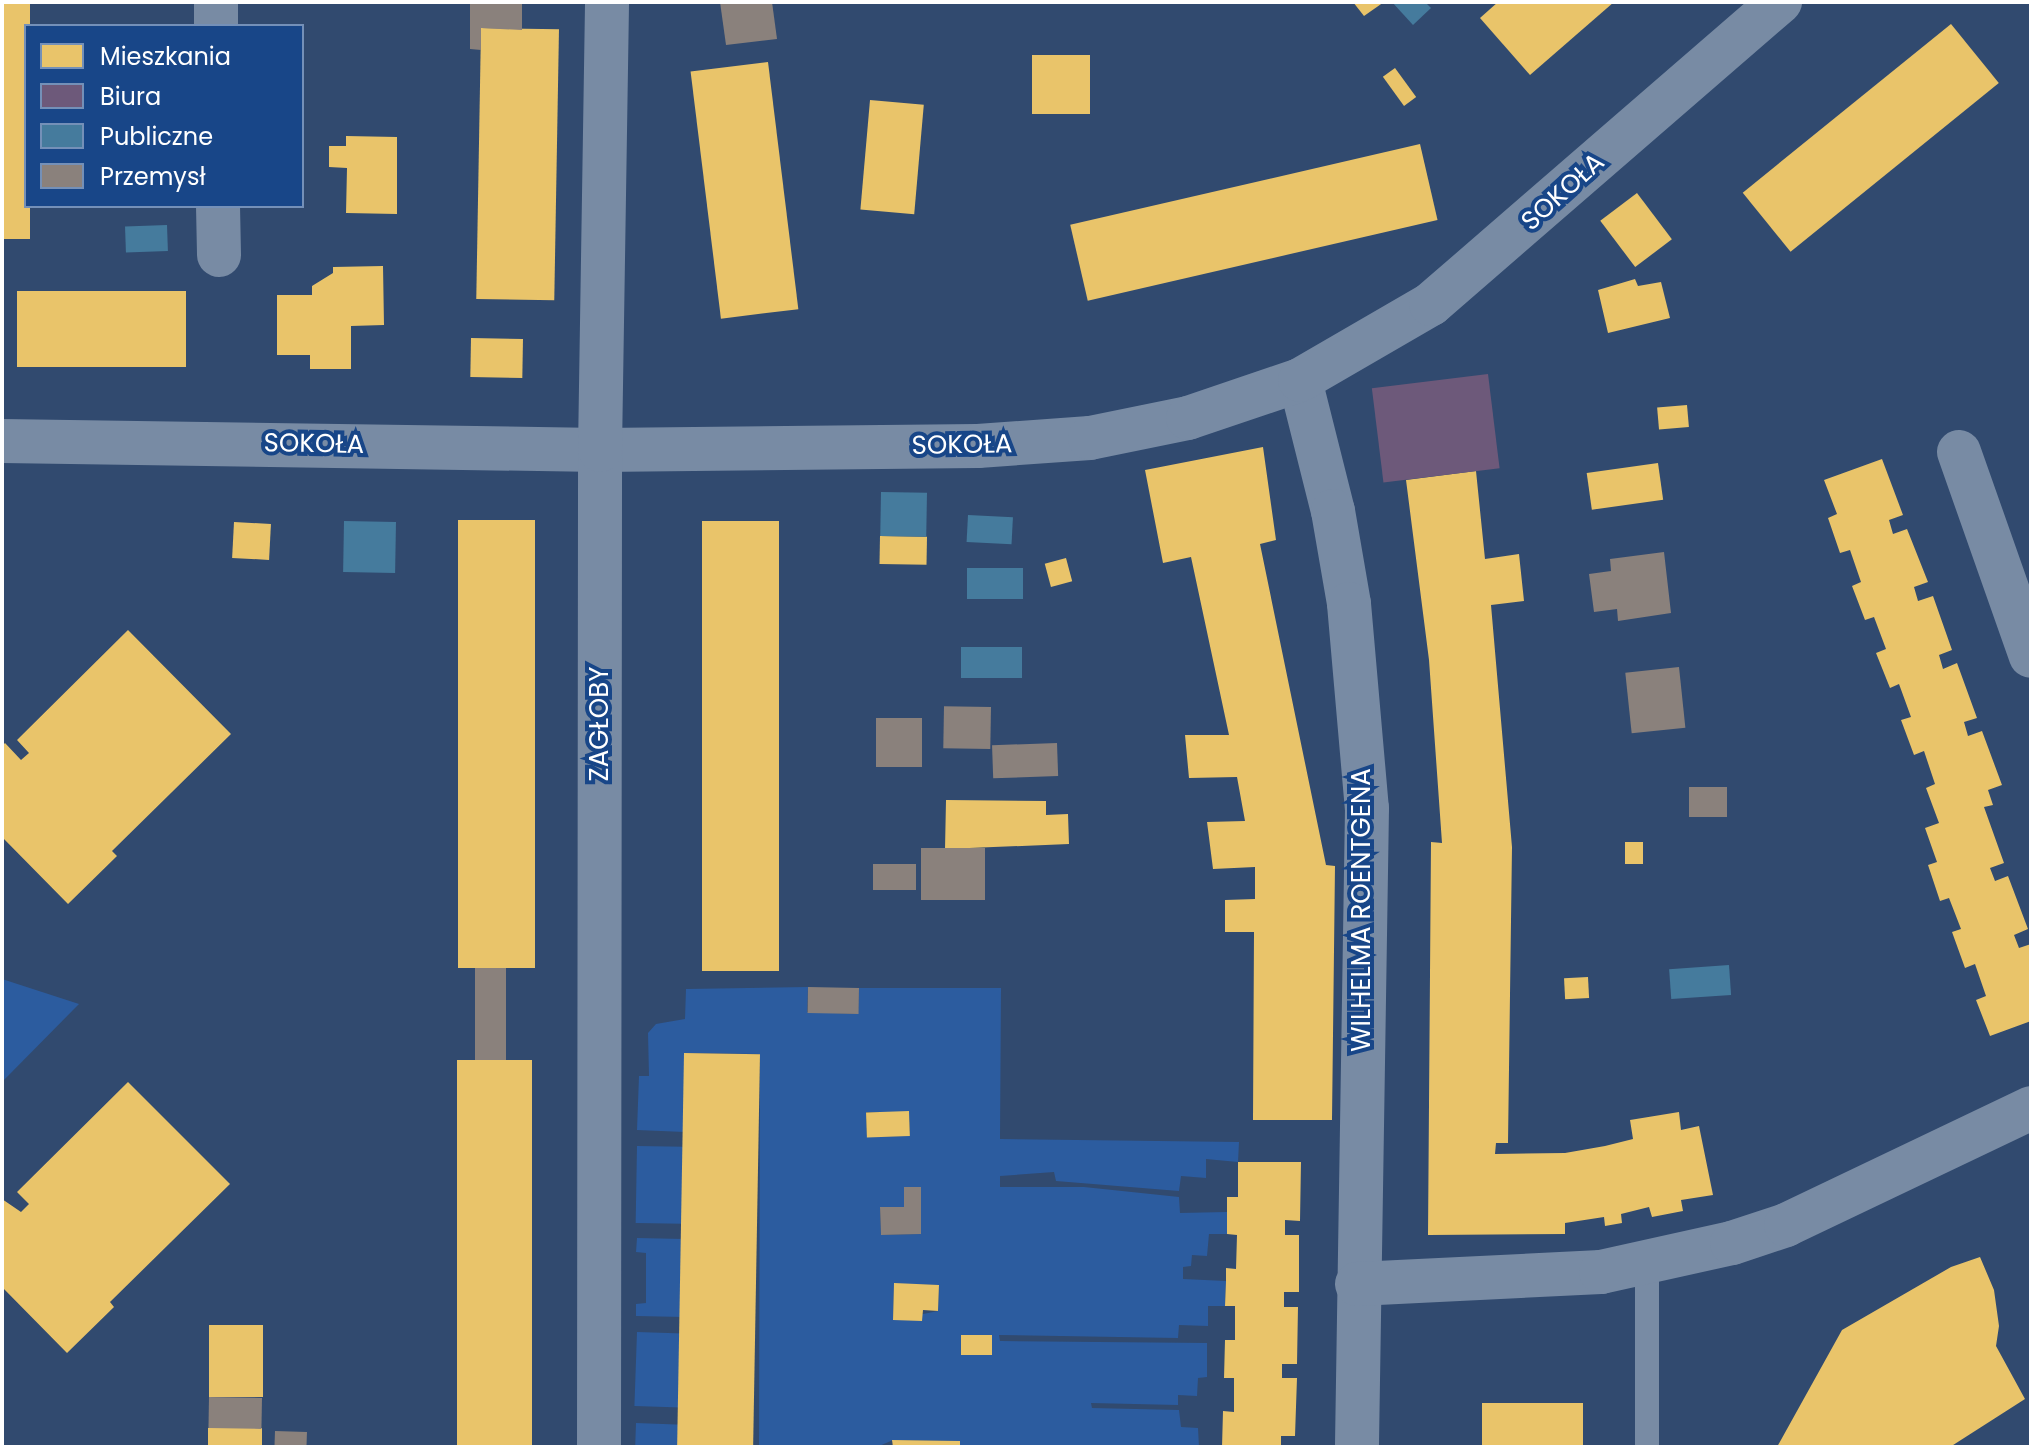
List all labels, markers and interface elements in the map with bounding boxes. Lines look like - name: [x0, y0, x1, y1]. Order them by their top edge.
- legend: [24, 24, 304, 208]
- text: Mieszkania: [100, 40, 231, 73]
- text: Biura: [100, 80, 161, 113]
- text: Publiczne: [100, 120, 213, 153]
- street label: SOKOŁA: [1515, 147, 1611, 237]
- text: Przemysł: [100, 160, 205, 193]
- street label: SOKOŁA: [263, 428, 365, 460]
- street label: SOKOŁA: [911, 429, 1013, 461]
- street label: ZAGŁOBY: [584, 667, 616, 781]
- street label: WILHELMA ROENTGENA: [1346, 768, 1378, 1052]

